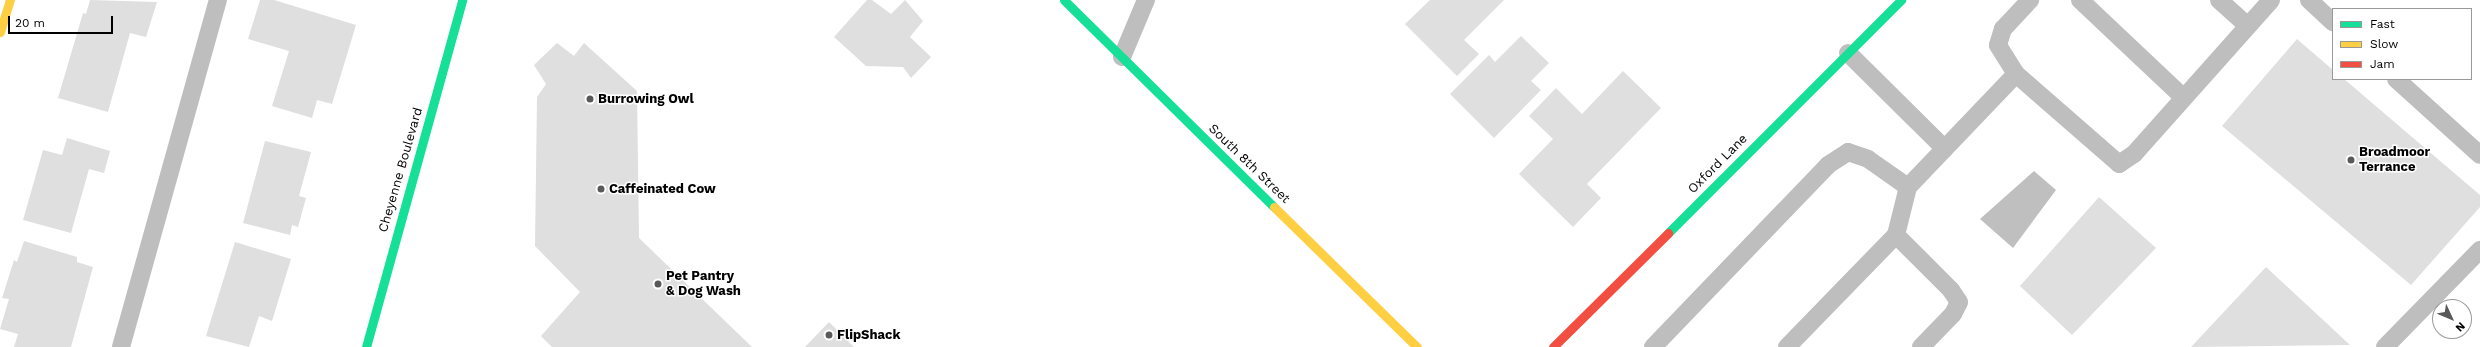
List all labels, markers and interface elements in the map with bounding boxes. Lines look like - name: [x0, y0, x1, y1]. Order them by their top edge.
- scale bar: [10, 8, 115, 34]
- legend: [2332, 8, 2472, 80]
- text: 20 m: [15, 16, 45, 30]
- text: Fast: [2370, 17, 2395, 31]
- text: Slow: [2370, 37, 2398, 51]
- text: Jam: [2370, 57, 2395, 71]
- place label: Burrowing Owl: [598, 91, 694, 107]
- marker: Burrowing Owl: [585, 94, 595, 104]
- street label: Cheyenne Boulevard: [376, 106, 426, 234]
- street label: South 8th Street: [1205, 121, 1293, 207]
- street label: Oxford Lane: [1685, 131, 1751, 197]
- place label: Broadmoor Terrance: [2359, 145, 2430, 176]
- marker: Broadmoor Terrance: [2346, 155, 2356, 165]
- place label: Caffeinated Cow: [609, 181, 716, 197]
- marker: Caffeinated Cow: [596, 184, 606, 194]
- place label: Pet Pantry & Dog Wash: [666, 269, 741, 300]
- marker: Pet Pantry & Dog Wash: [653, 279, 663, 289]
- north arrow: [2432, 299, 2472, 339]
- text: N: [2453, 320, 2468, 334]
- place label: FlipShack: [837, 327, 900, 343]
- marker: FlipShack: [824, 330, 834, 340]

